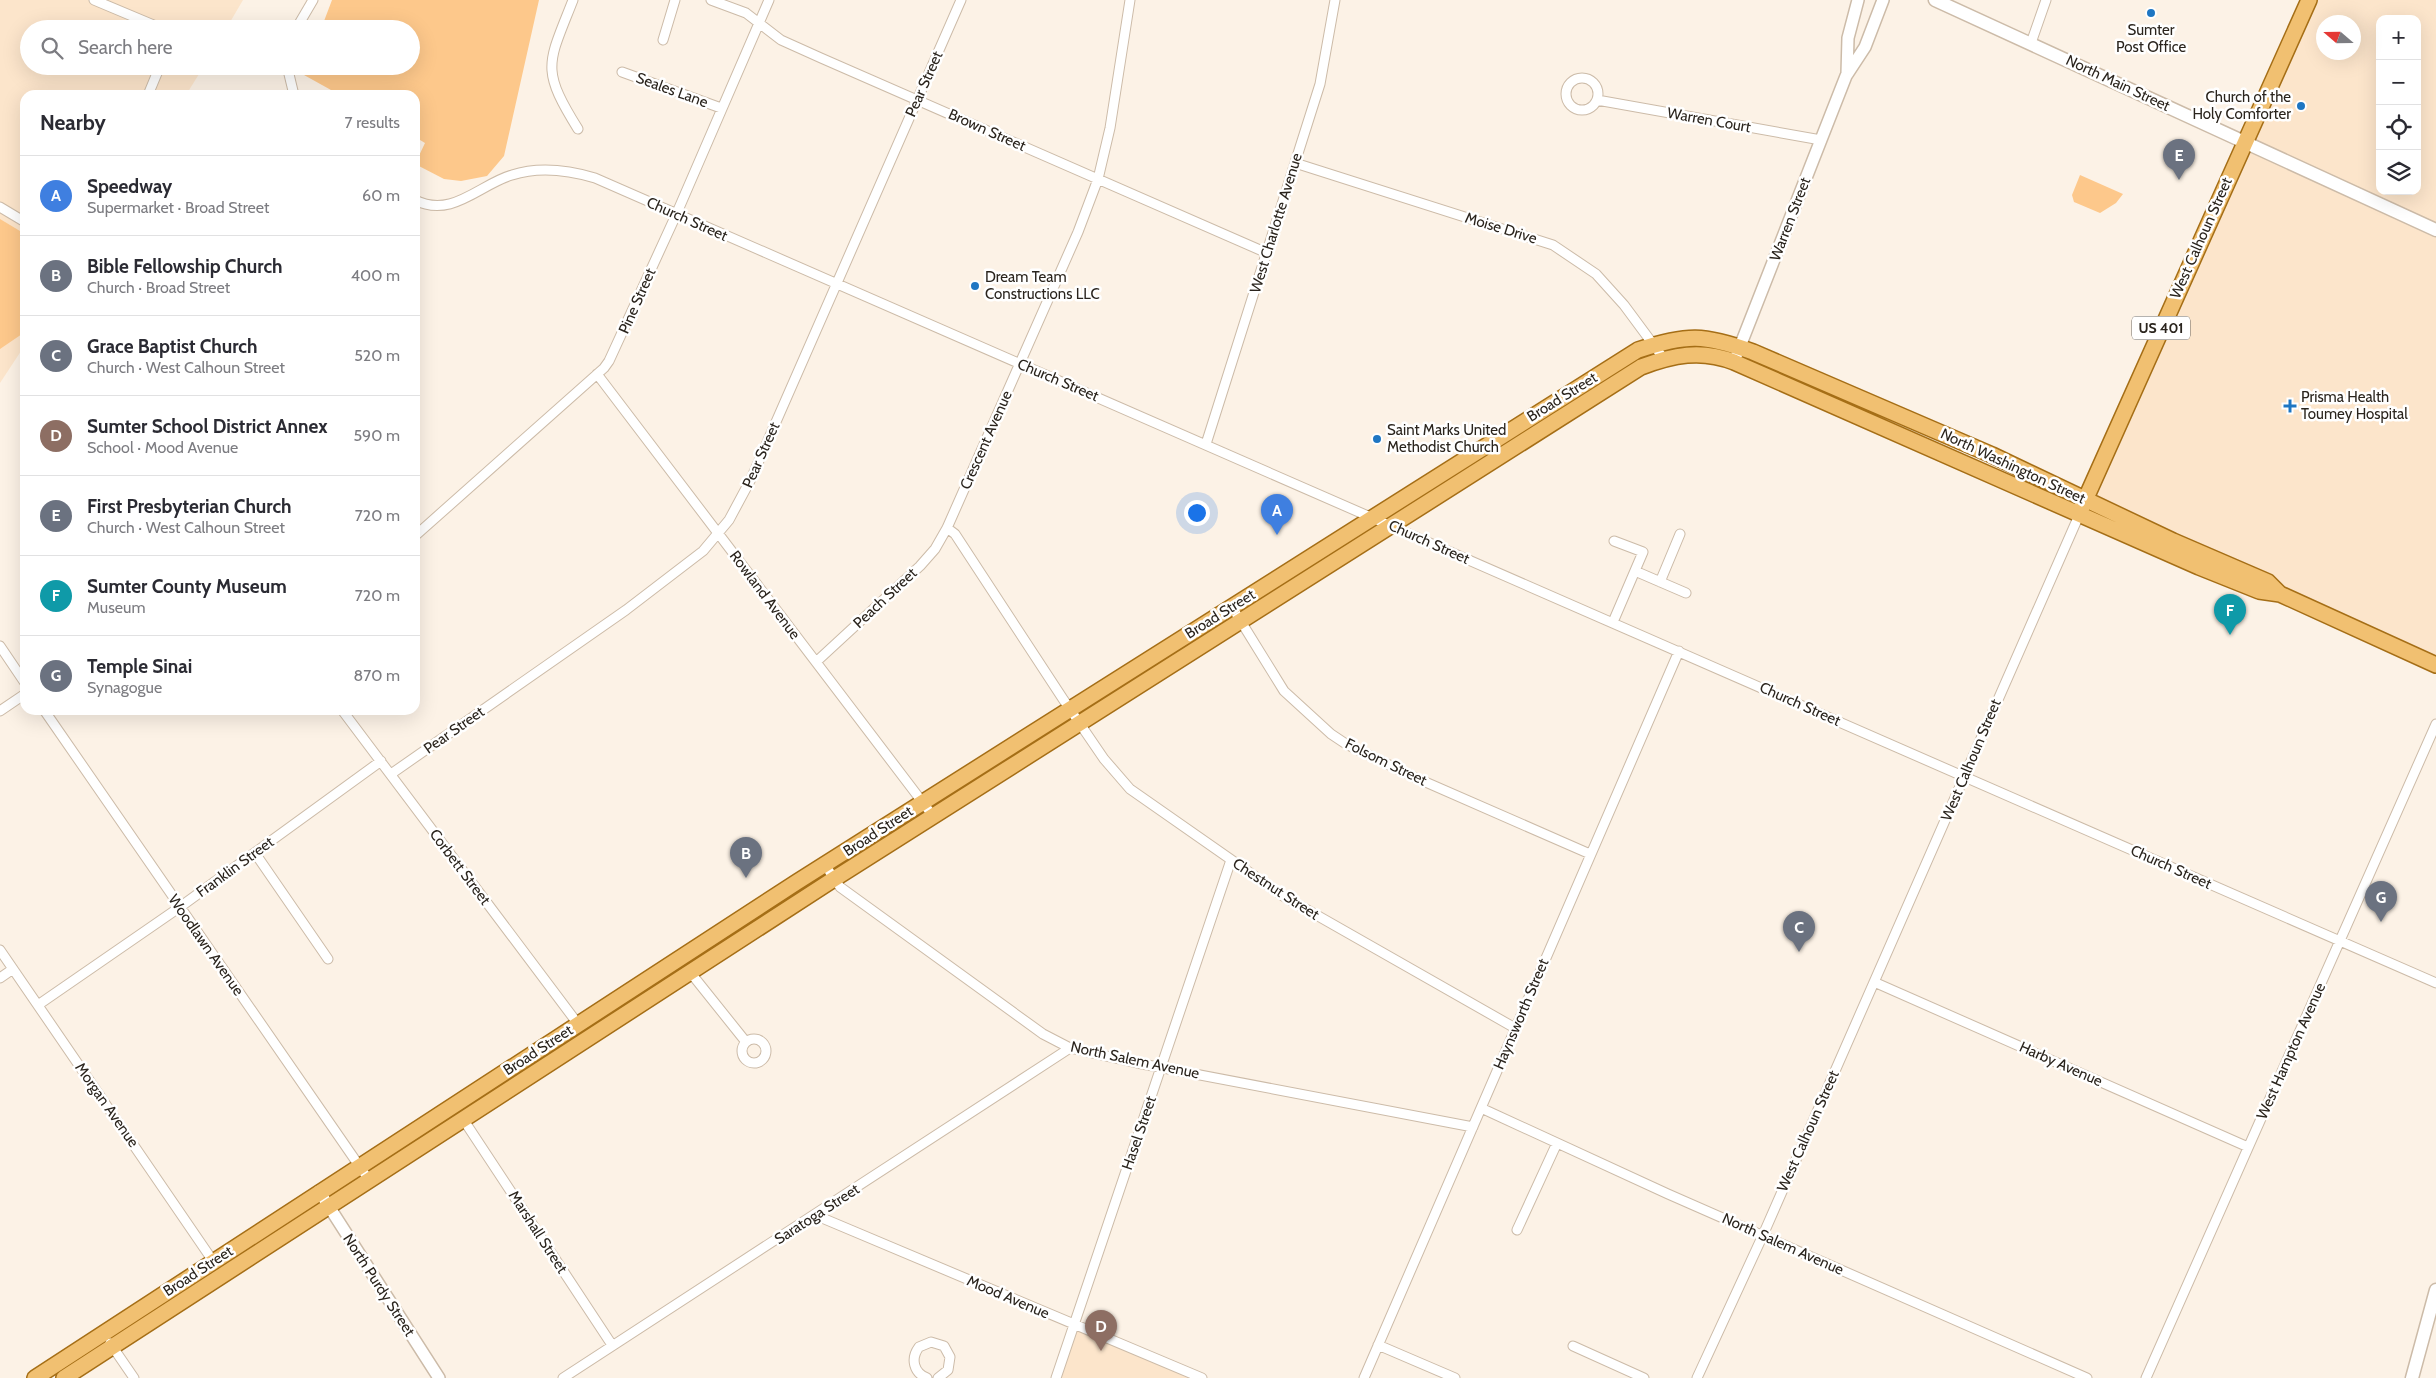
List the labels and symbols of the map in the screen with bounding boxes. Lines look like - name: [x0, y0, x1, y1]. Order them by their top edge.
- marker: Sumter Post Office: [2145, 7, 2157, 19]
- north arrow: [2316, 15, 2361, 60]
- place label: Sumter Post Office: [2116, 21, 2186, 56]
- street label: Pear Street: [902, 48, 946, 120]
- street label: North Main Street: [2063, 51, 2173, 115]
- street label: Seales Lane: [634, 69, 711, 111]
- place label: Church of the Holy Comforter: [2192, 88, 2291, 123]
- marker: Church of the Holy Comforter: [2295, 100, 2307, 112]
- street label: Warren Court: [1666, 104, 1752, 136]
- street label: Brown Street: [946, 105, 1028, 155]
- pin: E: [2163, 139, 2195, 180]
- street label: West Charlotte Avenue: [1246, 150, 1306, 295]
- street label: Warren Street: [1766, 175, 1814, 263]
- street label: West Calhoun Street: [2166, 175, 2236, 301]
- street label: Church Street: [644, 193, 730, 245]
- street label: Moise Drive: [1463, 209, 1539, 248]
- street label: Pine Street: [615, 266, 659, 336]
- place label: Dream Team Constructions LLC: [985, 268, 1100, 303]
- marker: Dream Team Constructions LLC: [969, 280, 981, 292]
- road number: US 401: [2132, 316, 2190, 339]
- street label: Church Street: [1015, 355, 1101, 405]
- street label: Broad Street: [1524, 368, 1600, 426]
- street label: Crescent Avenue: [956, 388, 1016, 492]
- place label: Prisma Health Toumey Hospital: [2301, 388, 2408, 423]
- marker: Prisma Health Toumey Hospital: [2283, 399, 2297, 413]
- street label: Pear Street: [739, 419, 783, 491]
- place label: Saint Marks United Methodist Church: [1387, 421, 1506, 456]
- street label: North Washington Street: [1938, 425, 2088, 507]
- marker: Saint Marks United Methodist Church: [1371, 433, 1383, 445]
- pin: A: [1261, 494, 1293, 535]
- your location: [1184, 500, 1210, 526]
- street label: Church Street: [1386, 516, 1472, 568]
- street label: Rowland Avenue: [726, 547, 804, 643]
- street label: Peach Street: [850, 564, 920, 632]
- street label: Broad Street: [1182, 585, 1258, 643]
- pin: F: [2214, 594, 2246, 635]
- street label: Church Street: [1757, 678, 1843, 730]
- street label: West Calhoun Street: [1937, 696, 2005, 824]
- street label: Pear Street: [420, 703, 488, 757]
- street label: Folsom Street: [1342, 735, 1430, 789]
- street label: Broad Street: [840, 802, 916, 860]
- street label: Corbett Street: [426, 826, 494, 908]
- street label: Franklin Street: [193, 833, 277, 901]
- pin: B: [730, 837, 762, 878]
- street label: Church Street: [2128, 841, 2214, 893]
- street label: Chestnut Street: [1229, 854, 1323, 924]
- pin: G: [2365, 881, 2397, 922]
- street label: Woodlawn Avenue: [164, 891, 248, 999]
- pin: C: [1783, 911, 1815, 952]
- street label: Haynsworth Street: [1490, 956, 1552, 1072]
- street label: West Hampton Avenue: [2253, 980, 2329, 1122]
- street label: Broad Street: [500, 1021, 576, 1079]
- street label: North Salem Avenue: [1069, 1038, 1201, 1082]
- street label: Harby Avenue: [2017, 1038, 2106, 1090]
- street label: Morgan Avenue: [71, 1059, 143, 1151]
- street label: West Calhoun Street: [1773, 1068, 1843, 1194]
- street label: Hasel Street: [1118, 1094, 1160, 1172]
- street label: Saratoga Street: [771, 1180, 863, 1248]
- street label: Marshall Street: [505, 1187, 571, 1277]
- street label: North Salem Avenue: [1719, 1209, 1847, 1279]
- street label: North Purdy Street: [339, 1230, 419, 1340]
- street label: Broad Street: [160, 1242, 236, 1300]
- street label: Mood Avenue: [964, 1272, 1052, 1323]
- pin: D: [1085, 1310, 1117, 1351]

